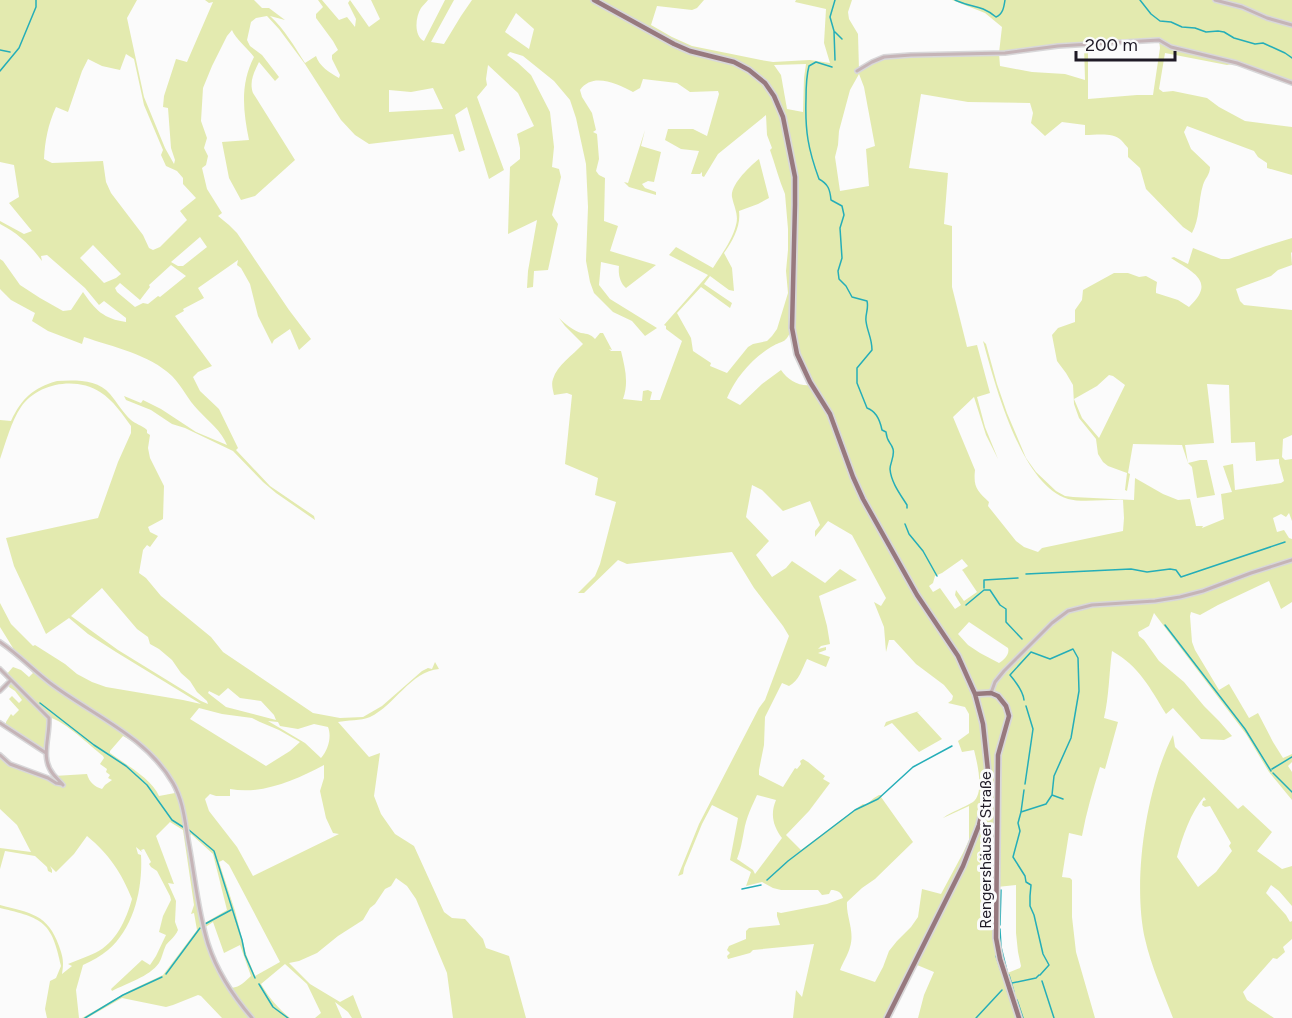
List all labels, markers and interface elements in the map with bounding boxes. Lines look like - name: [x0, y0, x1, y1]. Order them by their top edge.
- scale bar: [1076, 24, 1175, 62]
- text: 200 m: [1085, 34, 1138, 56]
- street label: Rengershäuser Straße: [976, 771, 995, 929]

